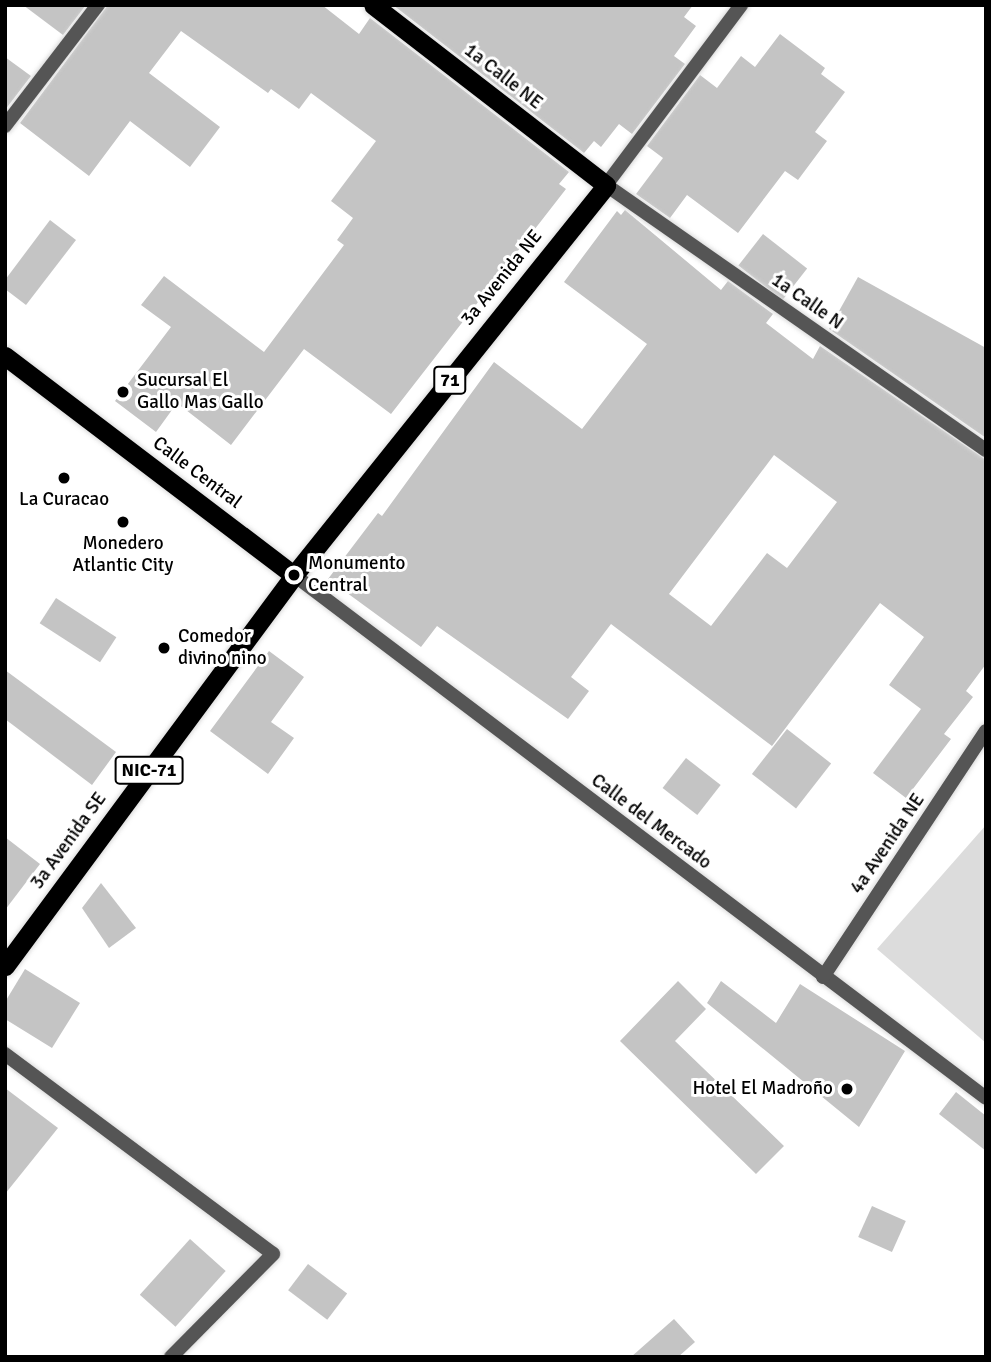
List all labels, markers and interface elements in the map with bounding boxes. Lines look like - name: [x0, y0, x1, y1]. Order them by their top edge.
- street label: 1a Calle NE: [459, 39, 547, 115]
- street label: 3a Avenida NE: [457, 226, 547, 330]
- street label: 1a Calle N: [767, 269, 847, 335]
- road number: 71: [433, 366, 468, 394]
- place label: Sucursal El Gallo Mas Gallo: [137, 370, 264, 414]
- marker: Sucursal El Gallo Mas Gallo: [115, 384, 131, 400]
- street label: Calle Central: [148, 432, 246, 514]
- marker: La Curacao: [56, 470, 72, 486]
- place label: La Curacao: [19, 489, 109, 511]
- marker: Monedero Atlantic City: [115, 514, 131, 530]
- place label: Monedero Atlantic City: [73, 533, 173, 577]
- place label: Monumento Central: [308, 553, 405, 597]
- marker: Monumento Central: [286, 567, 302, 583]
- place label: Comedor divino nino: [178, 626, 267, 670]
- marker: Comedor divino nino: [156, 640, 172, 656]
- road number: NIC-71: [114, 756, 184, 784]
- street label: Calle del Mercado: [586, 769, 716, 875]
- street label: 3a Avenida SE: [26, 788, 112, 894]
- street label: 4a Avenida NE: [846, 789, 930, 899]
- place label: Hotel El Madroño: [692, 1078, 833, 1100]
- marker: Hotel El Madroño: [839, 1081, 855, 1097]

